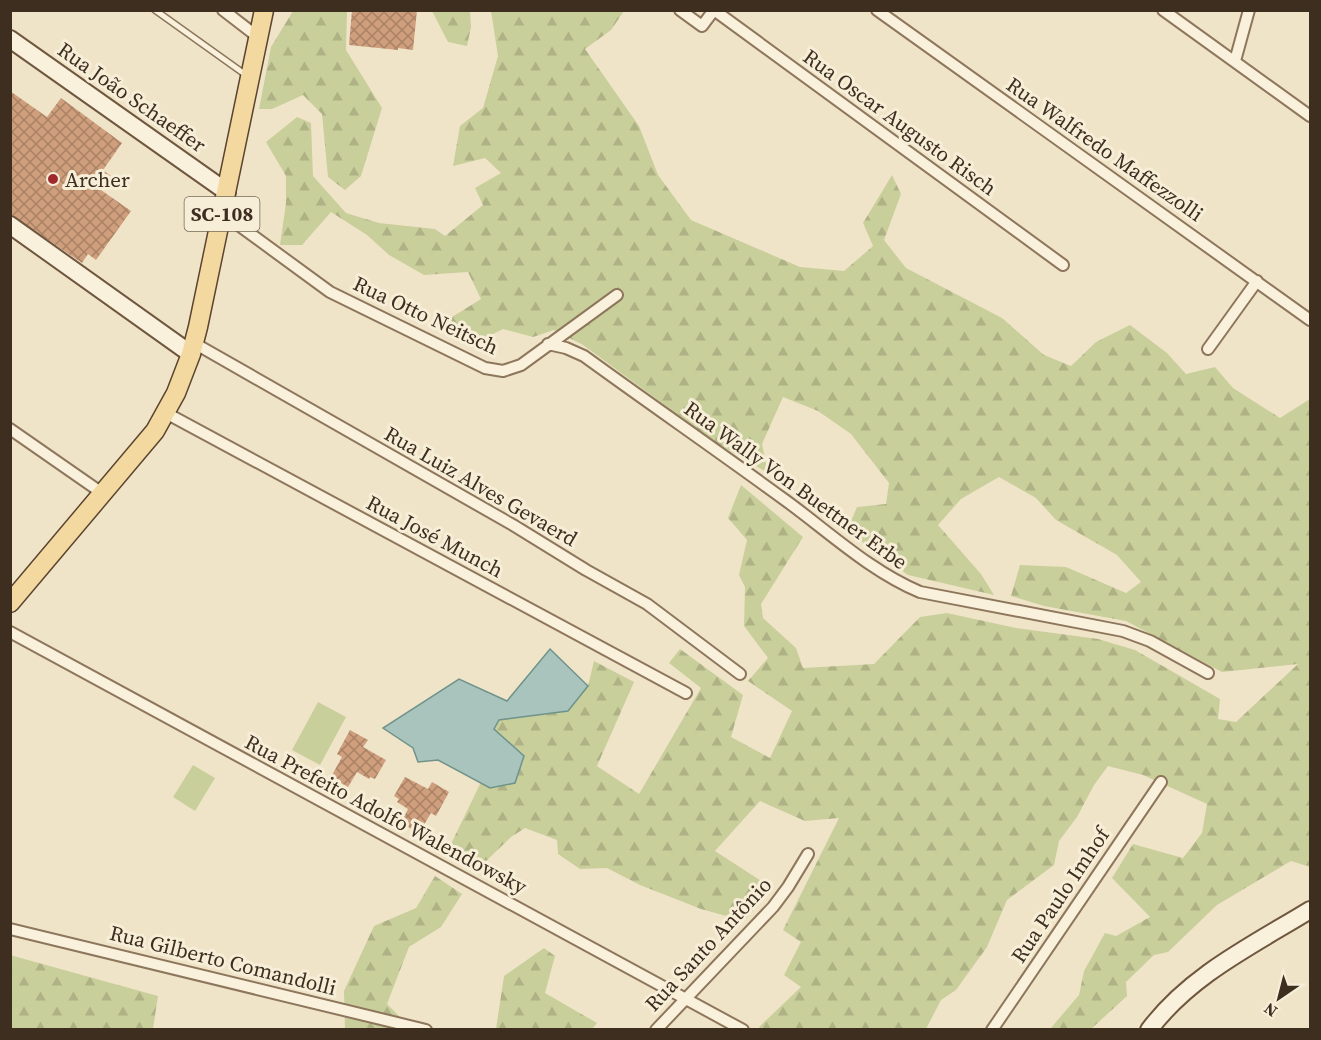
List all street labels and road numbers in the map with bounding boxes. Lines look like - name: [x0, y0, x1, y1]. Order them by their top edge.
- street label: Rua João Schaeffer: [52, 35, 212, 159]
- street label: Rua Oscar Augusto Risch: [797, 42, 1003, 202]
- street label: Rua Walfredo Maffezzolli: [1001, 70, 1209, 228]
- road number: SC-108: [184, 197, 260, 231]
- street label: Rua Otto Neitsch: [349, 269, 503, 361]
- street label: Rua Wally Von Buettner Erbe: [678, 394, 914, 576]
- street label: Rua Luiz Alves Gevaerd: [379, 419, 583, 553]
- street label: Rua José Munch: [362, 488, 508, 584]
- street label: Rua Prefeito Adolfo Walendowsky: [240, 727, 532, 901]
- street label: Rua Paulo Imhof: [1004, 820, 1117, 968]
- street label: Rua Santo Antônio: [638, 871, 778, 1017]
- street label: Rua Gilberto Comandolli: [107, 918, 339, 1002]

